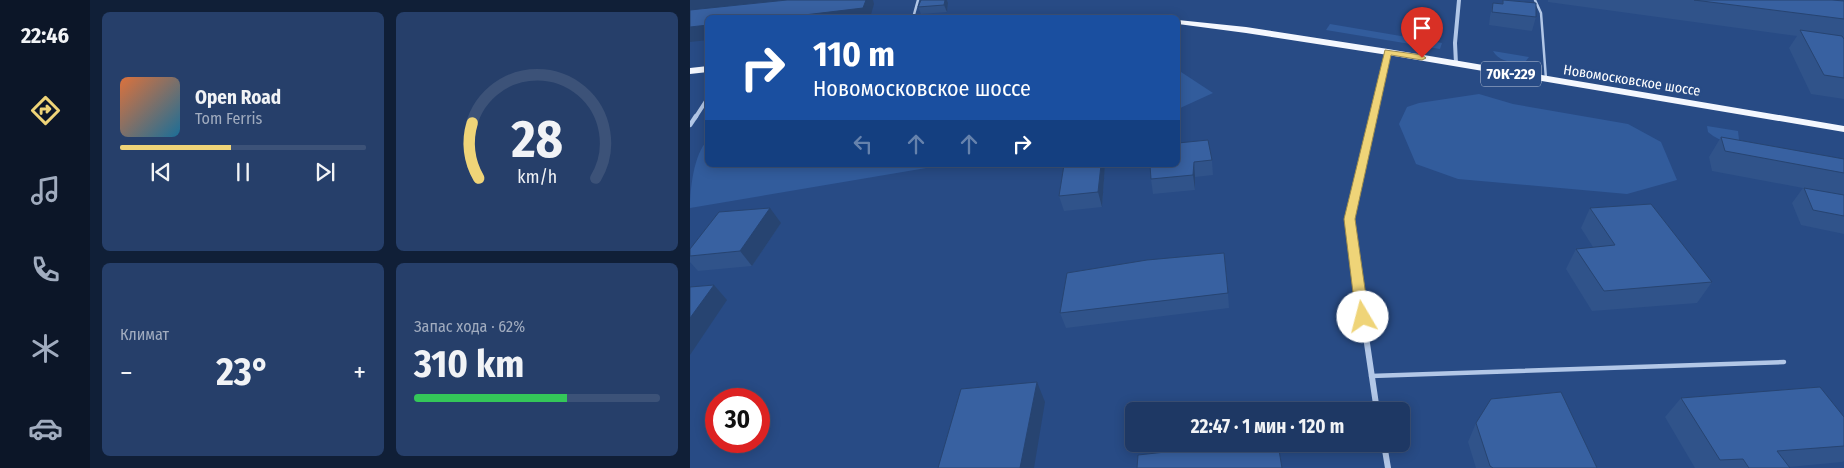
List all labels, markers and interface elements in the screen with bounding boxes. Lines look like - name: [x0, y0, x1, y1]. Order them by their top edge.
- pin: [1401, 7, 1443, 58]
- icon: arrive: [1408, 14, 1436, 42]
- text: 22:46: [21, 22, 69, 49]
- text: 110 m: [813, 33, 895, 75]
- icon: right: [730, 35, 795, 100]
- street label: Новомосковское шоссе: [1562, 61, 1702, 100]
- road number: 70К-229: [1481, 62, 1541, 86]
- text: Новомосковское шоссе: [813, 75, 1031, 102]
- text: Open Road: [195, 86, 281, 109]
- icon: directions: [28, 93, 63, 128]
- text: 28: [510, 108, 563, 171]
- text: Tom Ferris: [195, 109, 262, 128]
- icon: left: [849, 130, 877, 158]
- icon: ahead: [902, 130, 930, 158]
- icon: ahead: [955, 130, 983, 158]
- icon: right: [1008, 130, 1036, 158]
- icon: previous: [147, 158, 175, 186]
- icon: pause: [229, 158, 257, 186]
- icon: next: [311, 158, 339, 186]
- text: km/h: [517, 166, 557, 188]
- icon: music: [28, 173, 63, 208]
- icon: phone: [28, 252, 63, 287]
- position arrow: [1336, 290, 1388, 342]
- text: Запас хода · 62%: [414, 317, 525, 336]
- text: Климат: [120, 325, 169, 344]
- icon: climate: [28, 331, 63, 366]
- text: 310 km: [414, 341, 524, 387]
- text: 23°: [216, 349, 270, 395]
- text: −: [120, 356, 133, 389]
- text: +: [353, 356, 366, 389]
- speed limit sign: 30: [705, 388, 770, 453]
- icon: car: [28, 411, 63, 446]
- text: 22:47 · 1 мин · 120 m: [1191, 415, 1344, 438]

